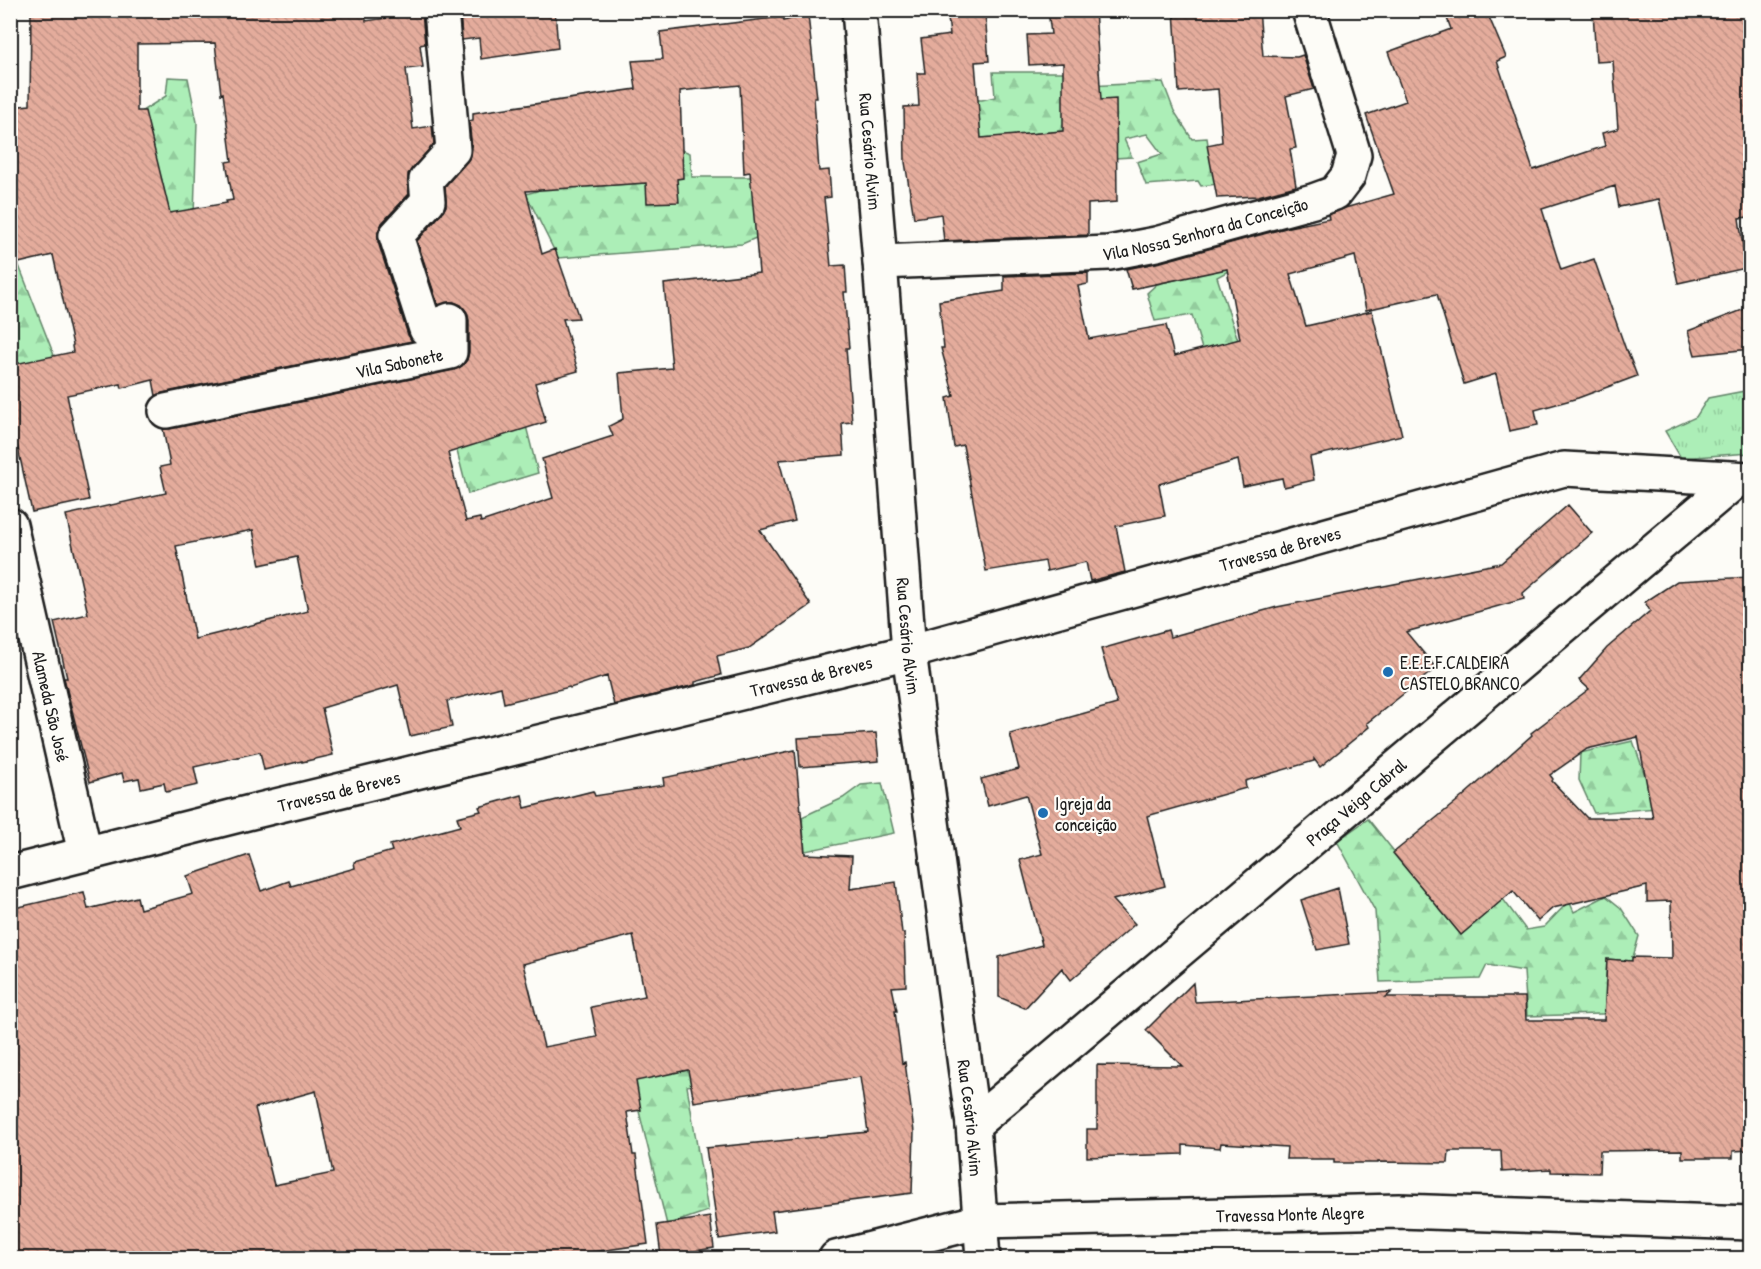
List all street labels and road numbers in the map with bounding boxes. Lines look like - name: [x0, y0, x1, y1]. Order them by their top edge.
- street label: Rua Cesário Alvim: [853, 92, 888, 211]
- street label: Vila Nossa Senhora da Conceição: [1102, 191, 1311, 266]
- street label: Vila Sabonete: [353, 341, 445, 384]
- street label: Travessa de Breves: [1217, 519, 1344, 577]
- street label: Rua Cesário Alvim: [891, 577, 927, 696]
- street label: Alameda São José: [27, 648, 76, 764]
- street label: Travessa de Breves: [747, 649, 875, 703]
- street label: Praça Veiga Cabral: [1300, 752, 1412, 852]
- street label: Travessa de Breves: [275, 764, 402, 818]
- street label: Rua Cesário Alvim: [952, 1058, 989, 1177]
- street label: Travessa Monte Alegre: [1216, 1199, 1365, 1228]

